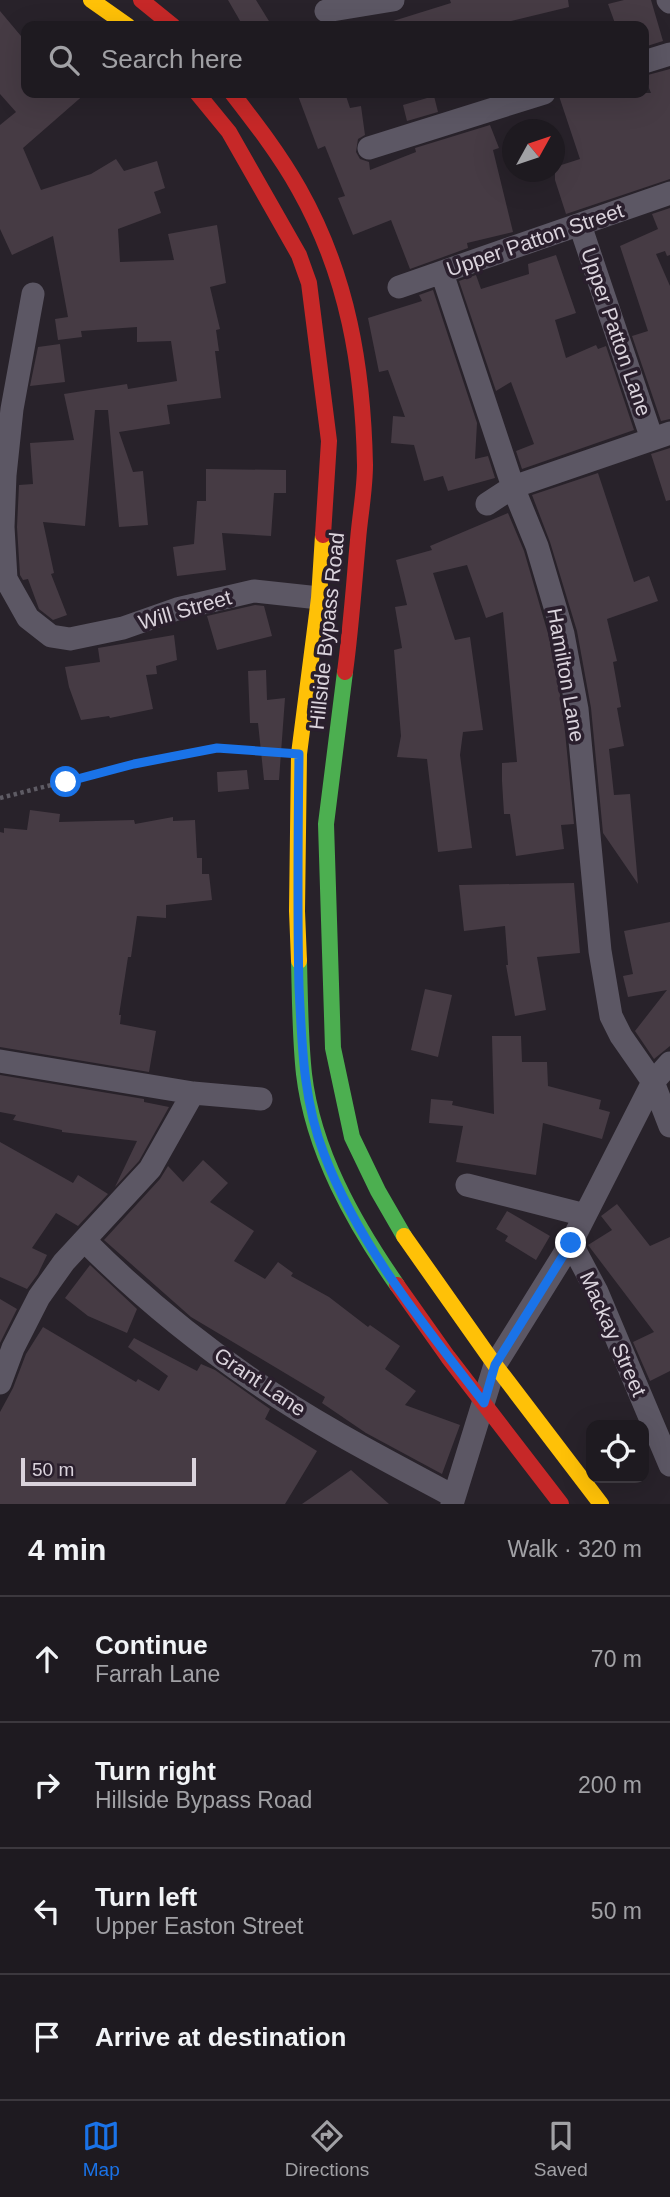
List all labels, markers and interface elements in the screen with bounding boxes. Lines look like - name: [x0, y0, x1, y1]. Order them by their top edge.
- search box: [21, 21, 649, 98]
- icon: search: [45, 41, 83, 79]
- text: Search here: [101, 44, 243, 74]
- north arrow: [502, 119, 565, 182]
- street label: Upper Patton Street: [443, 198, 626, 281]
- street label: Upper Patton Lane: [577, 245, 656, 419]
- street label: Hillside Bypass Road: [305, 531, 348, 731]
- street label: Will Street: [136, 585, 234, 634]
- street label: Hamilton Lane: [543, 606, 590, 744]
- route start: [50, 766, 81, 797]
- route end: [555, 1227, 586, 1258]
- street label: Mackay Street: [576, 1268, 651, 1400]
- street label: Grant Lane: [210, 1343, 310, 1420]
- map controls: [586, 1420, 649, 1483]
- button: locate: [586, 1420, 649, 1483]
- scale bar: [21, 1455, 196, 1487]
- text: 50 m: [32, 1459, 74, 1480]
- text: 4 min: [28, 1533, 106, 1566]
- text: Walk · 320 m: [507, 1536, 642, 1562]
- text: Continue: [95, 1630, 208, 1660]
- icon: ahead: [28, 1640, 66, 1678]
- text: 70 m: [591, 1646, 642, 1672]
- text: Farrah Lane: [95, 1661, 220, 1687]
- text: Turn right: [95, 1756, 216, 1786]
- icon: right: [28, 1766, 66, 1804]
- text: 200 m: [578, 1772, 642, 1798]
- text: Hillside Bypass Road: [95, 1787, 312, 1813]
- text: Turn left: [95, 1882, 197, 1912]
- icon: left: [28, 1892, 66, 1930]
- text: 50 m: [591, 1898, 642, 1924]
- text: Upper Easton Street: [95, 1913, 303, 1939]
- icon: arrive: [28, 2018, 66, 2056]
- text: Arrive at destination: [95, 2022, 346, 2052]
- tab: Map: [82, 2117, 120, 2181]
- tab: Directions: [285, 2117, 369, 2181]
- tab: Saved: [534, 2117, 588, 2181]

